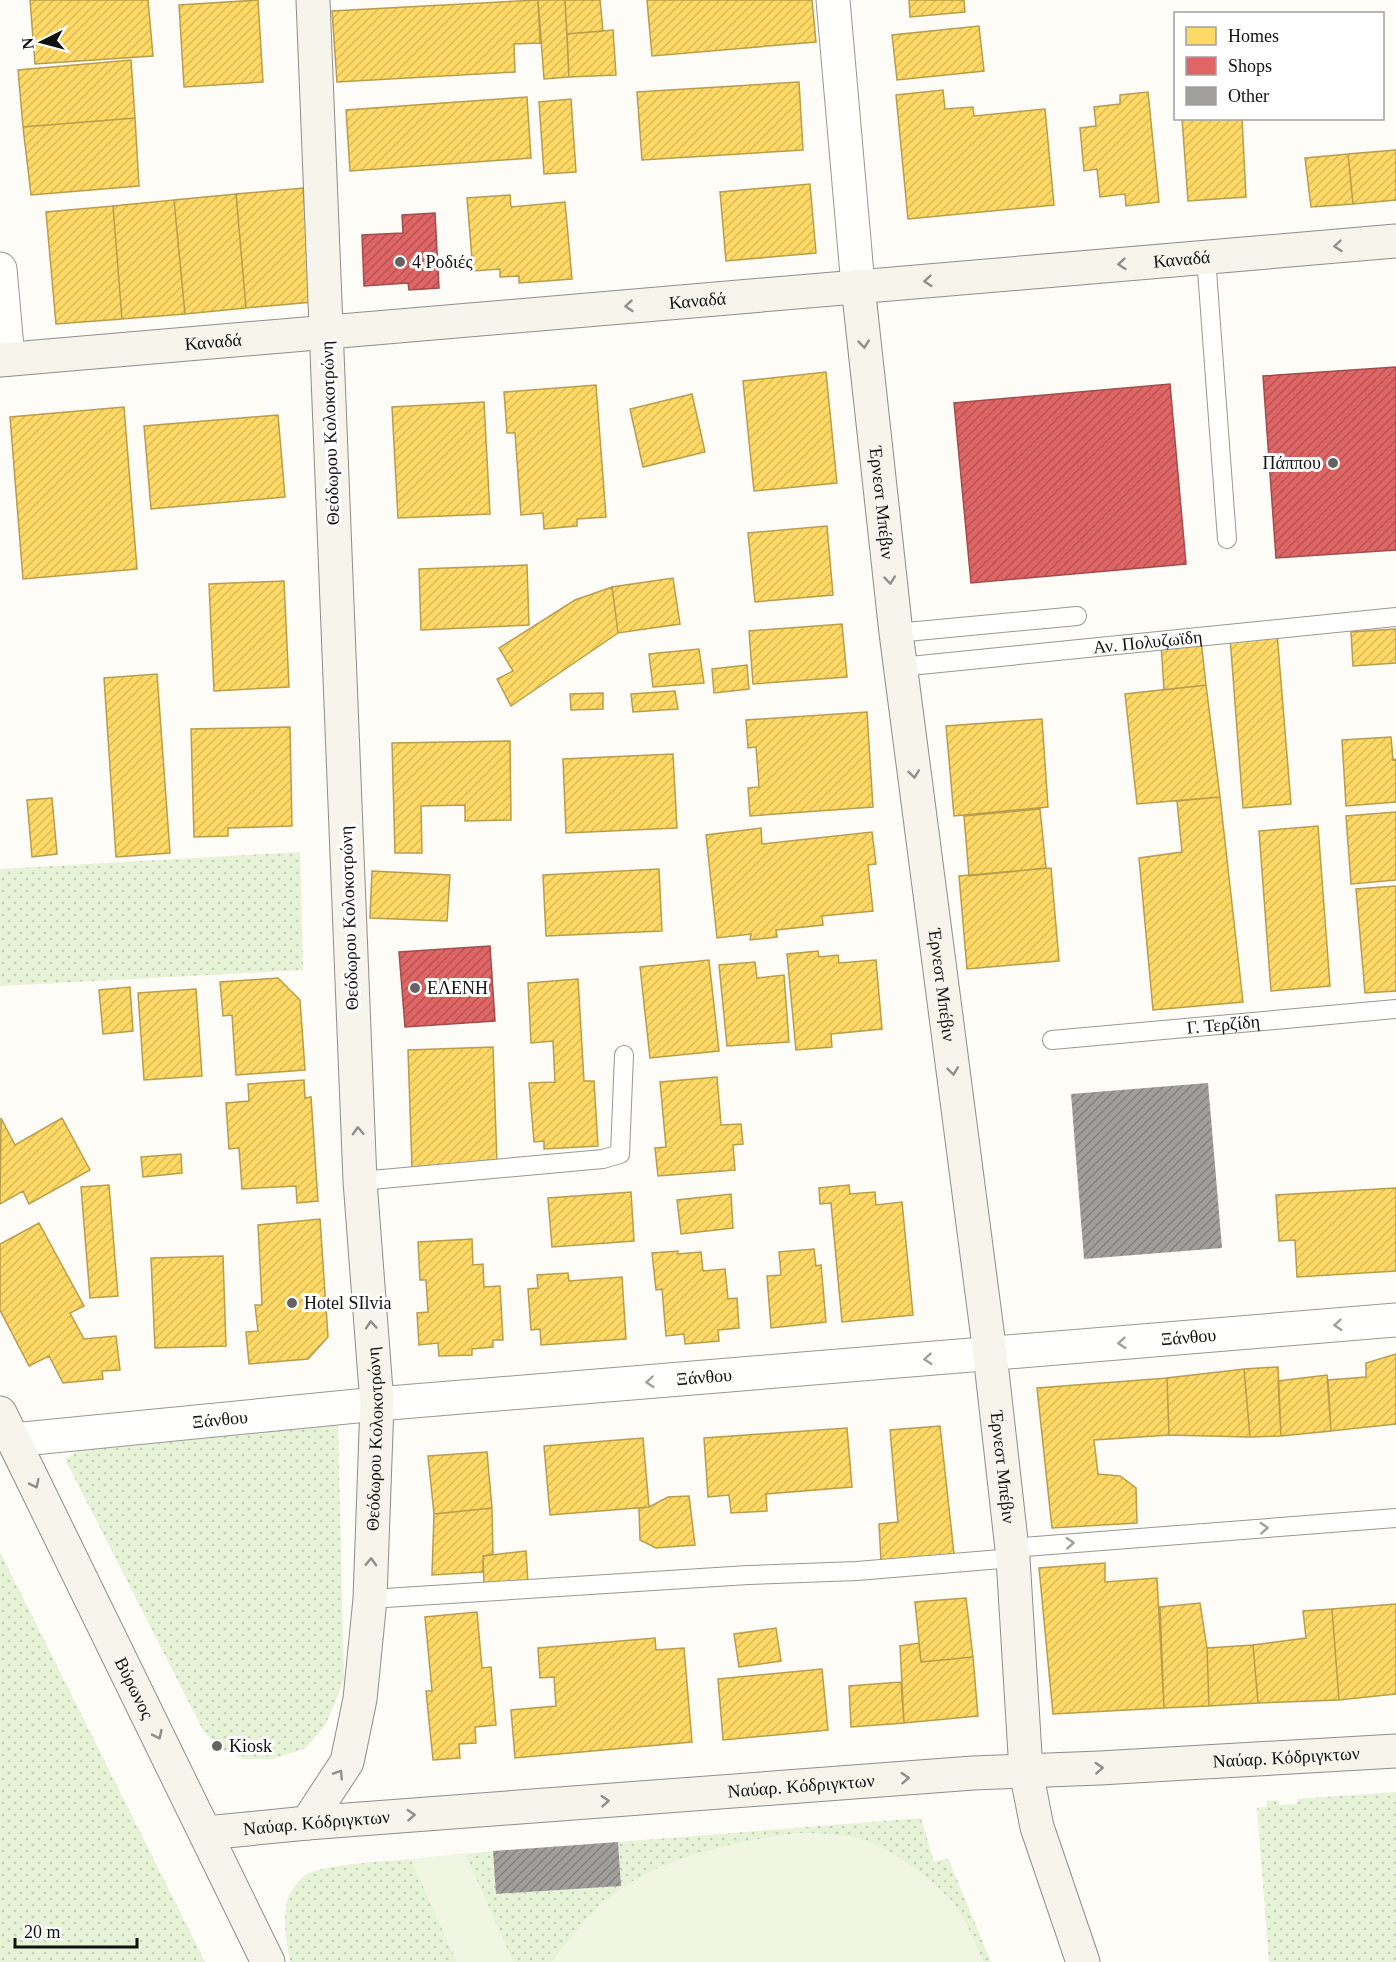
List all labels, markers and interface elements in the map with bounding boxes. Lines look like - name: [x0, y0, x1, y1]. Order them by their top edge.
- north arrow: [12, 12, 72, 72]
- legend: [1174, 12, 1384, 120]
- text: Homes: [1228, 26, 1279, 46]
- text: N: [18, 36, 37, 50]
- text: Shops: [1228, 56, 1272, 76]
- text: Other: [1228, 86, 1269, 106]
- one-way arrow: [1333, 239, 1342, 252]
- street label: Καναδά: [1152, 247, 1212, 272]
- place label: 4 Ροδιές: [412, 252, 473, 272]
- marker: 4 Ροδιές: [393, 255, 407, 269]
- one-way arrow: [1118, 257, 1127, 270]
- one-way arrow: [924, 274, 933, 287]
- street label: Καναδά: [668, 288, 727, 313]
- one-way arrow: [625, 299, 634, 312]
- street label: Καναδά: [184, 329, 243, 354]
- one-way arrow: [857, 340, 870, 349]
- street label: Θεόδωρου Κολοκοτρώνη: [317, 341, 343, 525]
- street label: Έρνεστ Μπέβιν: [866, 444, 898, 560]
- place label: Πάππου: [1262, 453, 1321, 473]
- marker: Πάππου: [1326, 456, 1340, 470]
- one-way arrow: [883, 575, 896, 585]
- street label: Αν. Πολυζωϊδη: [1092, 627, 1203, 657]
- one-way arrow: [907, 769, 919, 778]
- street label: Θεόδωρου Κολοκοτρώνη: [336, 826, 362, 1010]
- street label: Έρνεστ Μπέβιν: [925, 926, 959, 1042]
- place label: ΕΛΕΝΗ: [427, 978, 488, 998]
- marker: ΕΛΕΝΗ: [408, 981, 422, 995]
- street label: Γ. Τερζίδη: [1186, 1011, 1261, 1038]
- one-way arrow: [946, 1066, 958, 1076]
- one-way arrow: [351, 1126, 364, 1135]
- place label: Hotel SIlvia: [304, 1293, 392, 1313]
- marker: Hotel SIlvia: [285, 1296, 299, 1310]
- one-way arrow: [1333, 1318, 1342, 1331]
- one-way arrow: [365, 1321, 378, 1330]
- street label: Ξάνθου: [1160, 1325, 1217, 1349]
- one-way arrow: [1118, 1336, 1127, 1349]
- street label: Θεόδωρου Κολοκοτρώνη: [362, 1346, 387, 1531]
- one-way arrow: [924, 1352, 933, 1365]
- street label: Ξάνθου: [676, 1365, 733, 1389]
- one-way arrow: [645, 1375, 655, 1388]
- street label: Ξάνθου: [191, 1407, 249, 1432]
- street label: Έρνεστ Μπέβιν: [986, 1409, 1019, 1525]
- one-way arrow: [28, 1478, 40, 1489]
- one-way arrow: [1260, 1522, 1269, 1535]
- one-way arrow: [1065, 1537, 1074, 1550]
- one-way arrow: [365, 1558, 377, 1567]
- street label: Βύρωνος: [111, 1654, 158, 1722]
- one-way arrow: [151, 1729, 163, 1740]
- place label: Kiosk: [229, 1736, 272, 1756]
- marker: Kiosk: [210, 1739, 224, 1753]
- street label: Ναύαρ. Κόδριγκτων: [1212, 1743, 1360, 1772]
- one-way arrow: [1095, 1762, 1104, 1775]
- one-way arrow: [332, 1770, 343, 1781]
- street label: Ναύαρ. Κόδριγκτων: [727, 1770, 875, 1801]
- one-way arrow: [900, 1772, 909, 1785]
- one-way arrow: [601, 1794, 610, 1807]
- street label: Ναύαρ. Κόδριγκτων: [242, 1807, 391, 1839]
- one-way arrow: [406, 1809, 415, 1822]
- scale bar: [15, 1911, 136, 1949]
- text: 20 m: [24, 1922, 61, 1942]

